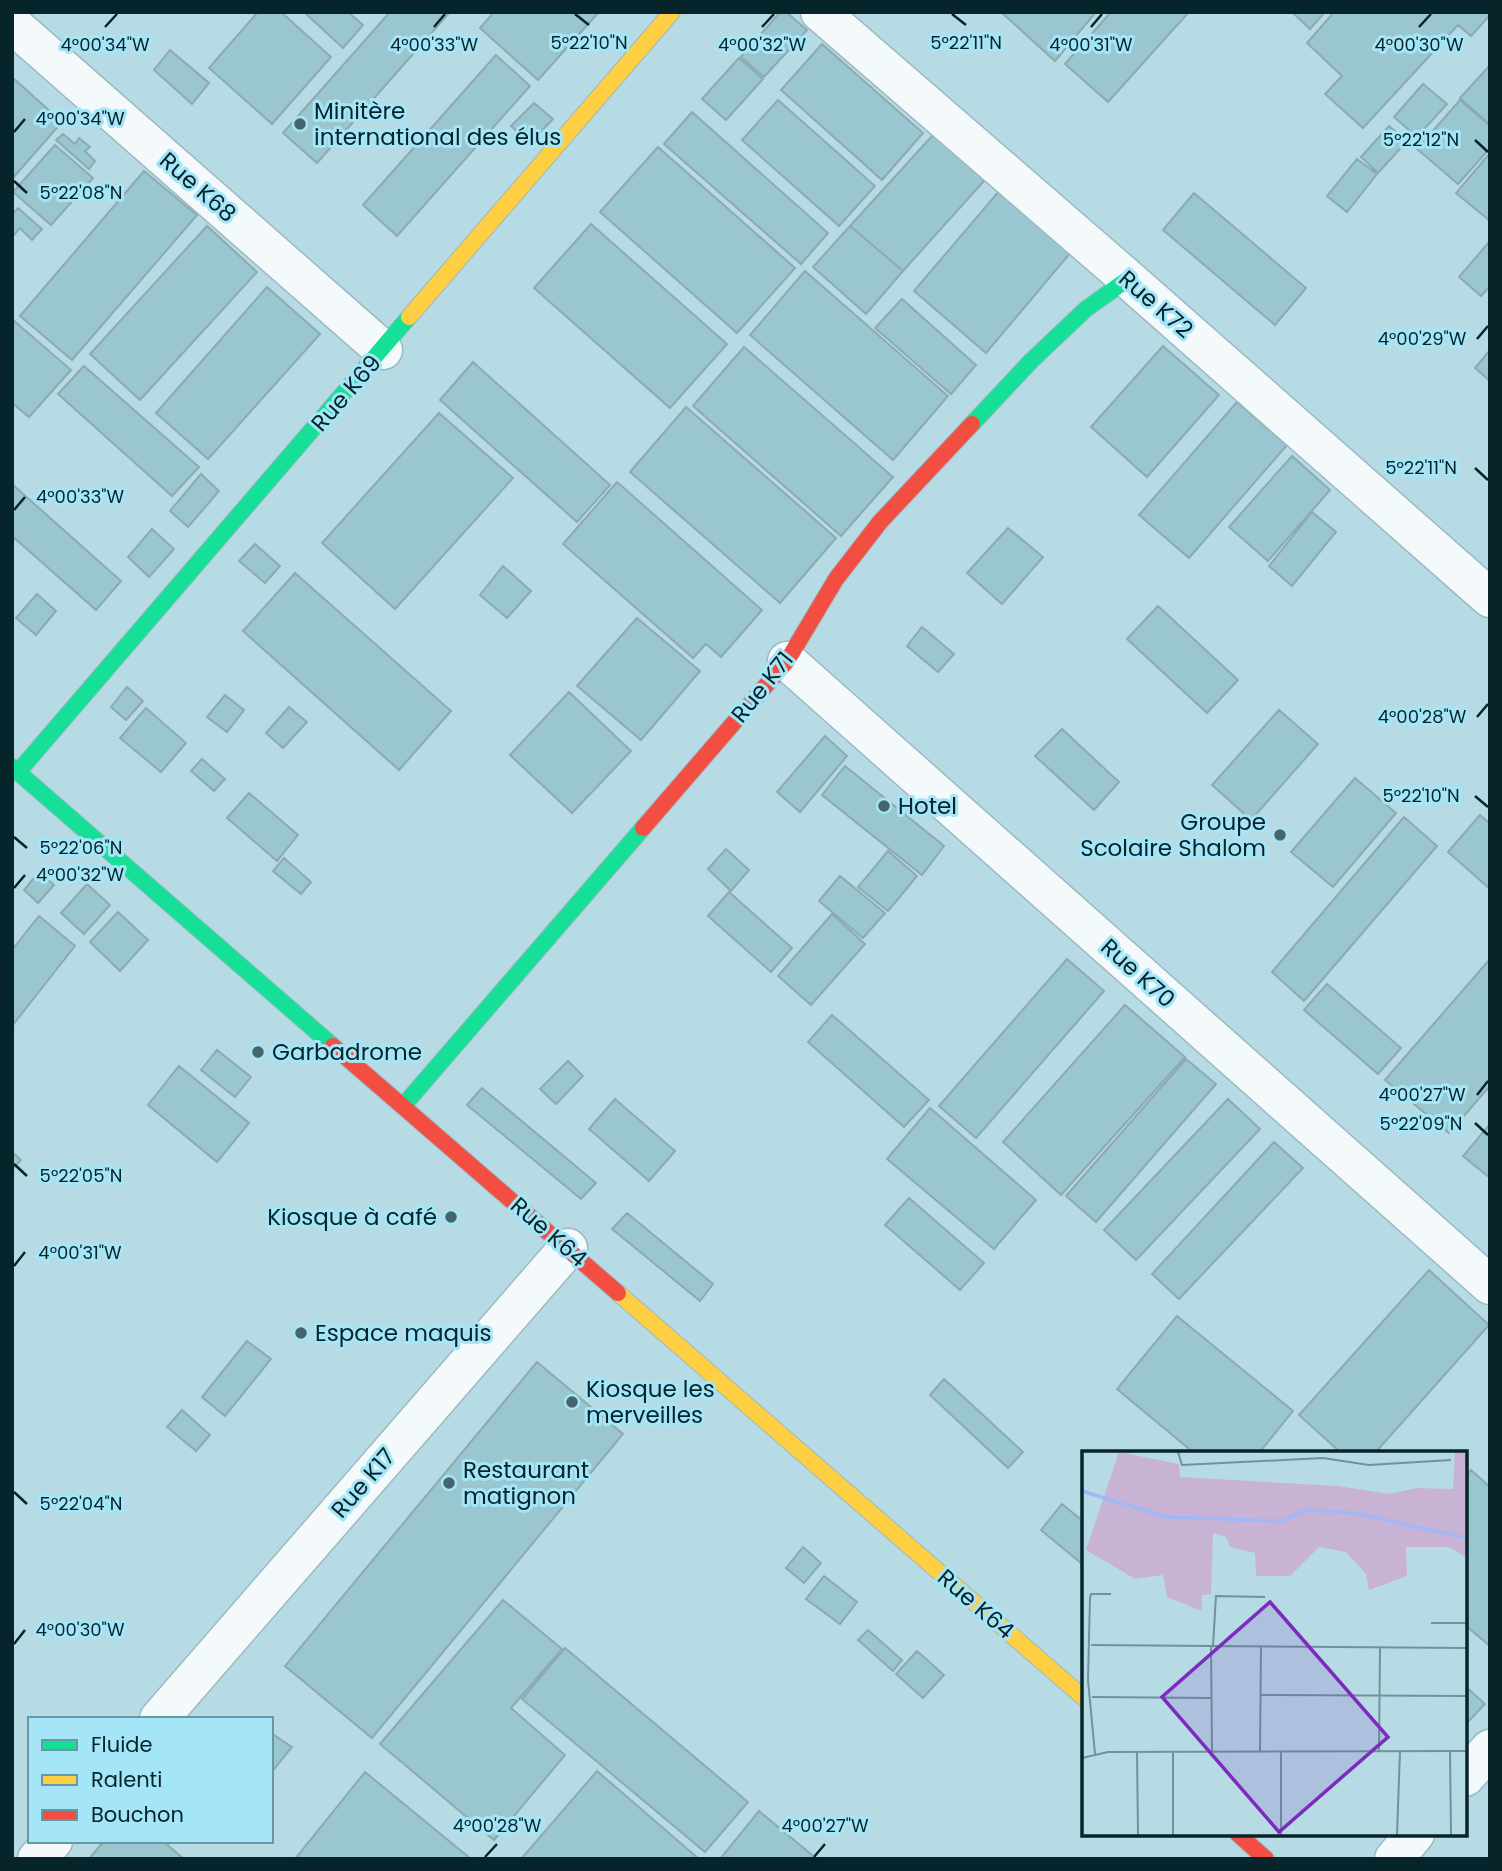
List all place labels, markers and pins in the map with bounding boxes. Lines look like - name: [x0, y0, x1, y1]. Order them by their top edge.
- place label: Minitère international des élus: [314, 95, 561, 153]
- marker: Minitère international des élus: [292, 116, 308, 132]
- place label: Hotel: [898, 790, 957, 822]
- marker: Hotel: [876, 798, 892, 814]
- place label: Groupe Scolaire Shalom: [1080, 806, 1266, 864]
- marker: Groupe Scolaire Shalom: [1272, 827, 1288, 843]
- place label: Garbadrome: [272, 1036, 422, 1068]
- marker: Garbadrome: [250, 1044, 266, 1060]
- place label: Kiosque à café: [267, 1201, 437, 1233]
- marker: Kiosque à café: [443, 1209, 459, 1225]
- place label: Espace maquis: [315, 1317, 491, 1349]
- marker: Espace maquis: [293, 1325, 309, 1341]
- place label: Kiosque les merveilles: [586, 1373, 715, 1431]
- marker: Kiosque les merveilles: [564, 1394, 580, 1410]
- place label: Restaurant matignon: [463, 1454, 589, 1512]
- marker: Restaurant matignon: [441, 1475, 457, 1491]

